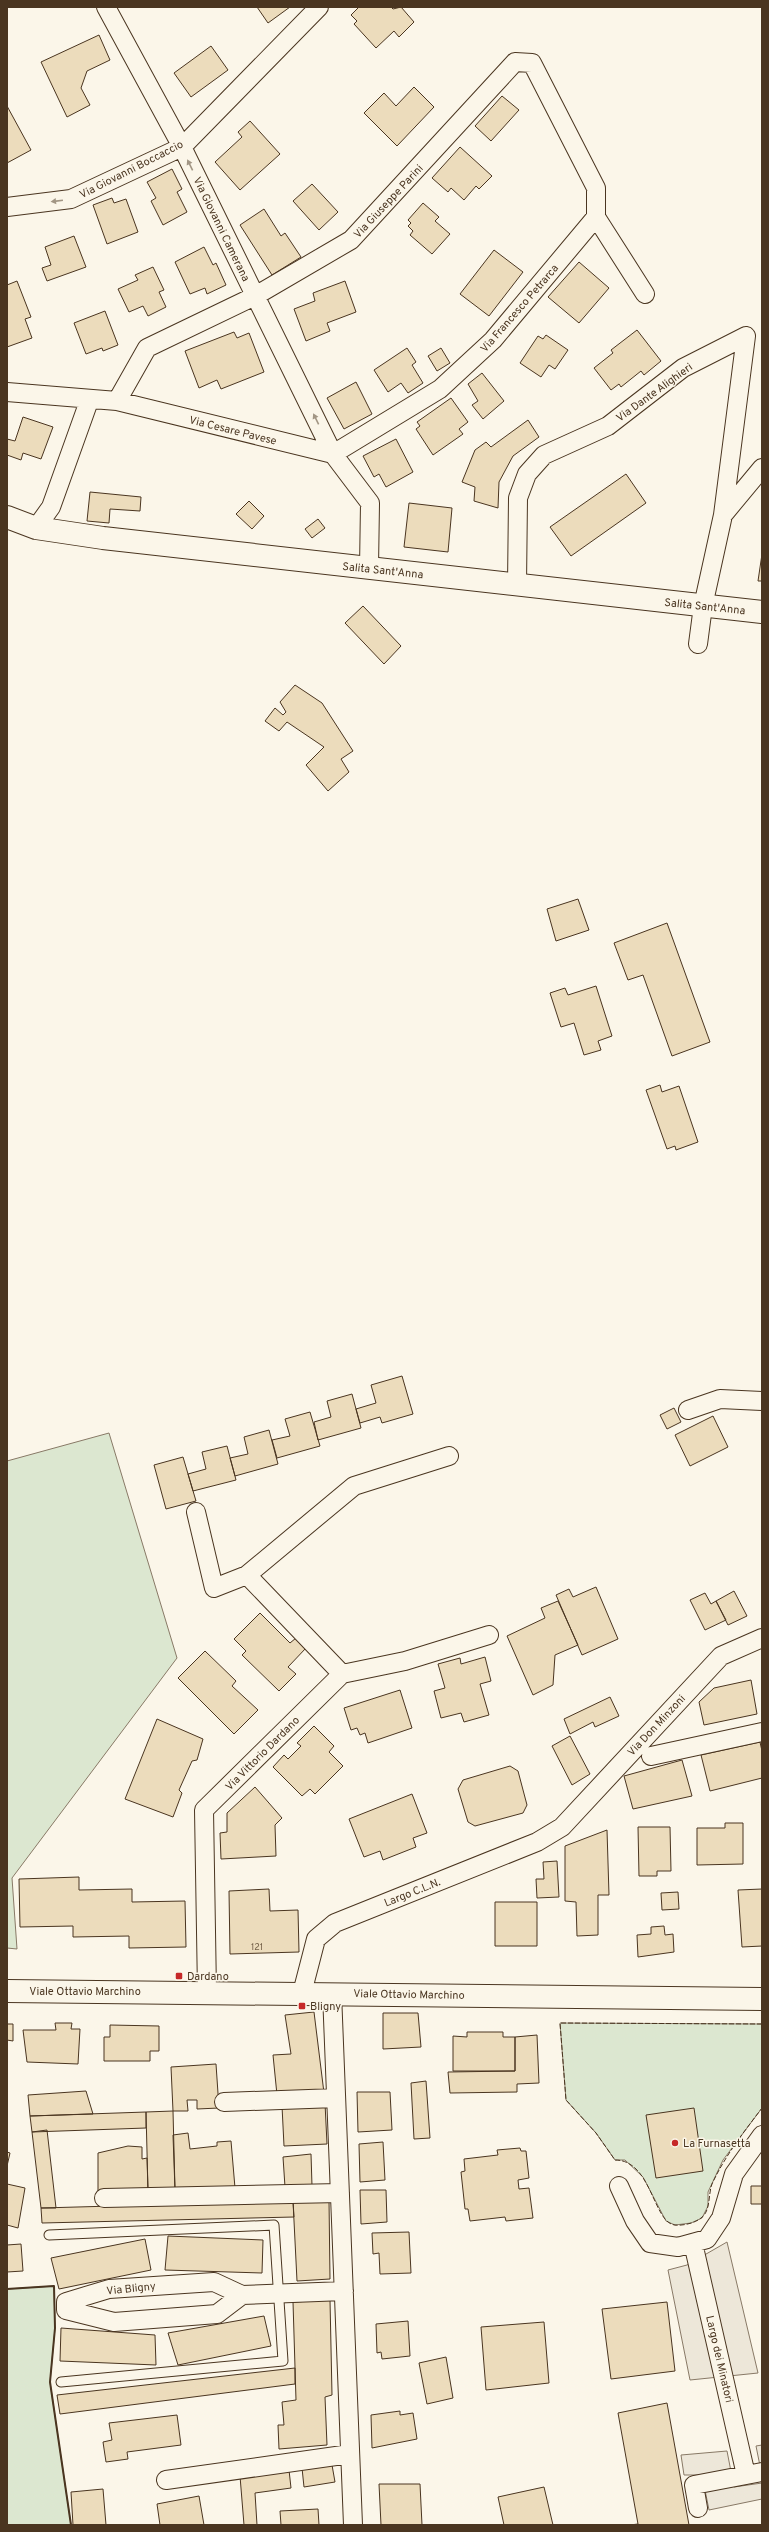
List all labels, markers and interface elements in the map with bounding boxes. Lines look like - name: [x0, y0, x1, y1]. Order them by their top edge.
- street label: Via Giovanni Boccaccio: [77, 138, 186, 202]
- one-way arrow: [187, 159, 194, 170]
- street label: Via Giuseppe Parini: [351, 162, 426, 241]
- street label: Via Giovanni Camerana: [190, 175, 253, 284]
- one-way arrow: [51, 198, 63, 204]
- street label: Via Francesco Petrarca: [478, 261, 562, 356]
- street label: Via Dante Alighieri: [614, 360, 696, 425]
- street label: Via Cesare Pavese: [188, 413, 278, 449]
- one-way arrow: [313, 414, 319, 425]
- street label: Salita Sant'Anna: [342, 560, 424, 582]
- street label: Salita Sant'Anna: [664, 596, 746, 618]
- street label: Via Don Minzoni: [625, 1692, 689, 1759]
- street label: Via Vittorio Dardano: [223, 1714, 303, 1794]
- street label: Largo C.L.N.: [382, 1875, 443, 1911]
- house number: 121: [251, 1942, 263, 1953]
- place label: Dardano: [187, 1970, 229, 1984]
- marker: Dardano: [174, 1971, 184, 1981]
- street label: Viale Ottavio Marchino: [29, 1985, 141, 1999]
- street label: Viale Ottavio Marchino: [353, 1987, 465, 2003]
- place label: Bligny: [310, 2000, 341, 2014]
- marker: Bligny: [297, 2001, 307, 2011]
- place label: La Furnasetta: [683, 2137, 751, 2151]
- marker: La Furnasetta: [670, 2138, 680, 2148]
- street label: Via Bligny: [106, 2279, 157, 2299]
- street label: Largo dei Minatori: [702, 2314, 736, 2404]

